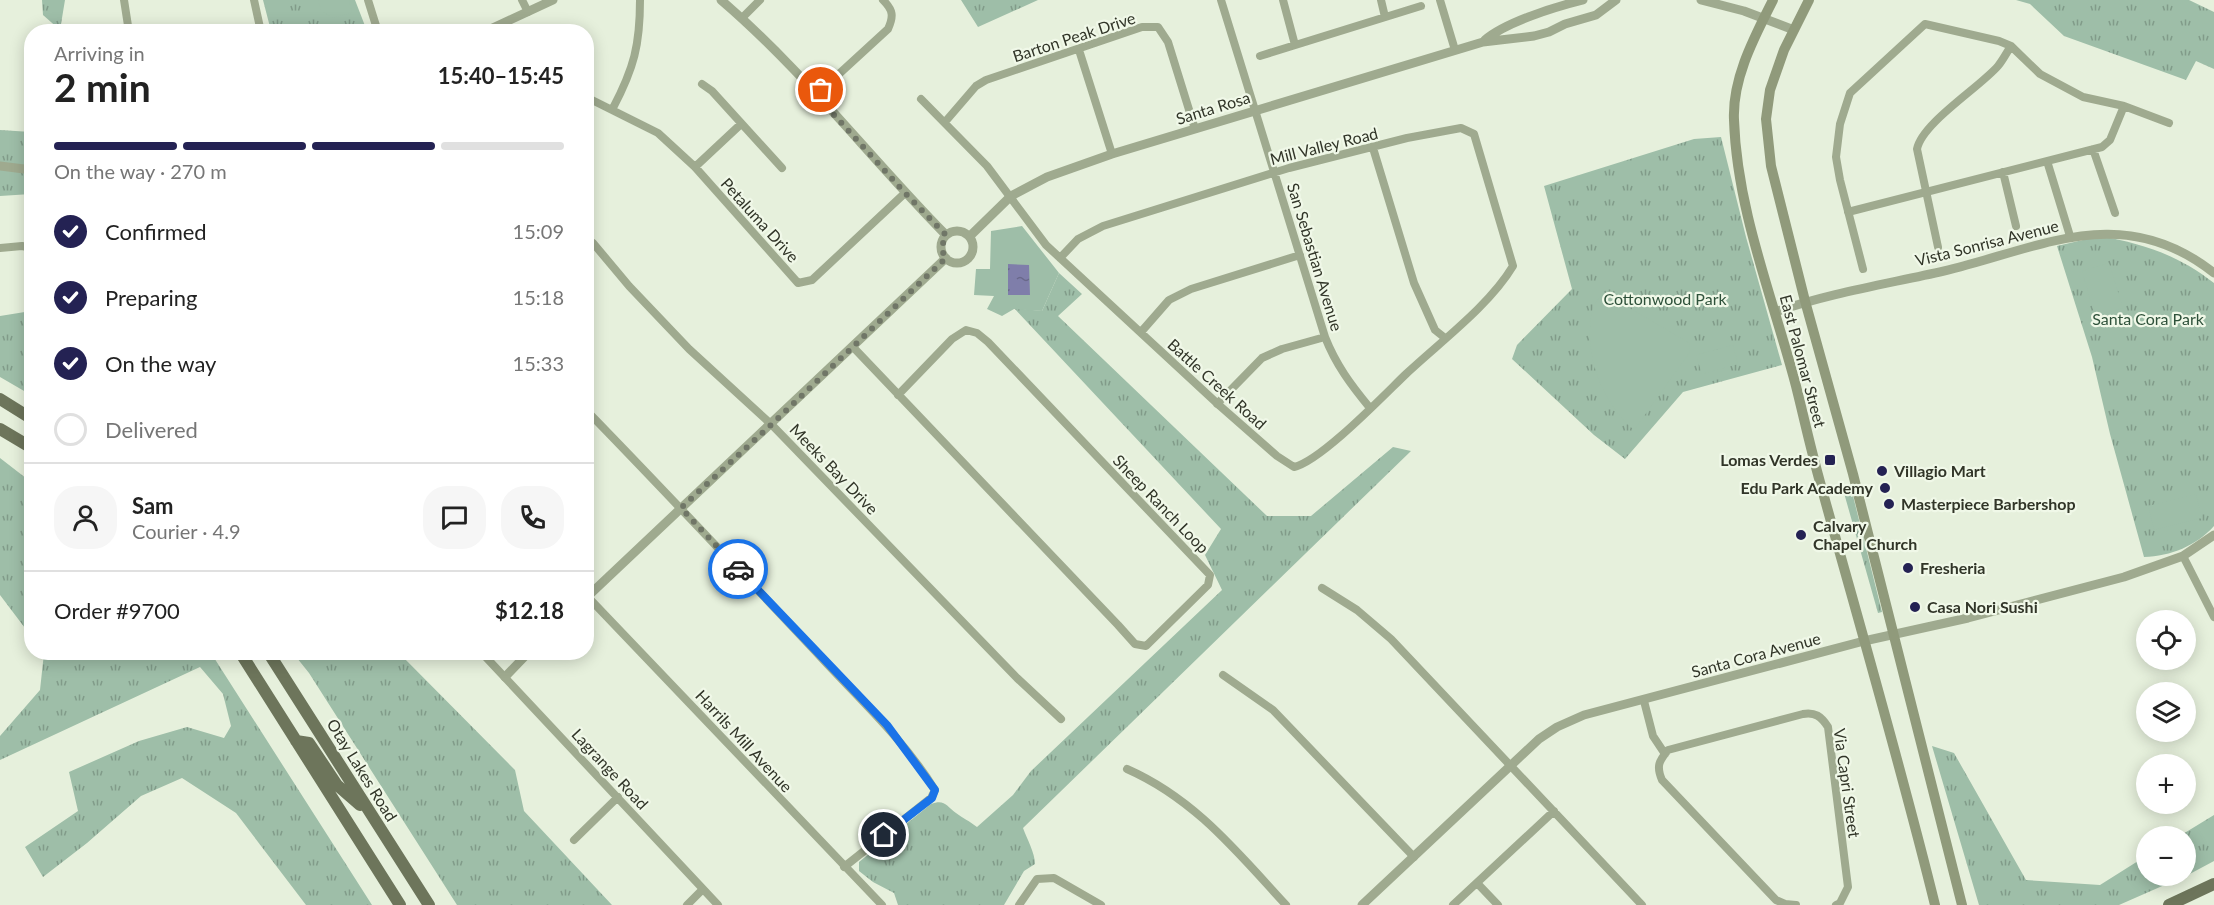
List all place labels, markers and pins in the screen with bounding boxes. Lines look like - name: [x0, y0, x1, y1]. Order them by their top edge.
- pin: [795, 64, 846, 115]
- place label: Lomas Verdes: [1720, 450, 1818, 469]
- marker: Lomas Verdes: [1823, 453, 1837, 467]
- place label: Villagio Mart: [1893, 461, 1986, 480]
- marker: Villagio Mart: [1875, 464, 1889, 478]
- place label: Edu Park Academy: [1740, 478, 1874, 497]
- marker: Edu Park Academy: [1878, 481, 1892, 495]
- place label: Masterpiece Barbershop: [1901, 494, 2076, 513]
- marker: Masterpiece Barbershop: [1882, 497, 1896, 511]
- place label: Calvary Chapel Church: [1813, 516, 1917, 553]
- marker: Calvary Chapel Church: [1794, 528, 1808, 542]
- place label: Fresheria: [1920, 558, 1985, 577]
- marker: Fresheria: [1901, 561, 1915, 575]
- place label: Casa Nori Sushi: [1927, 597, 2038, 616]
- marker: Casa Nori Sushi: [1908, 600, 1922, 614]
- pin: [858, 809, 909, 860]

